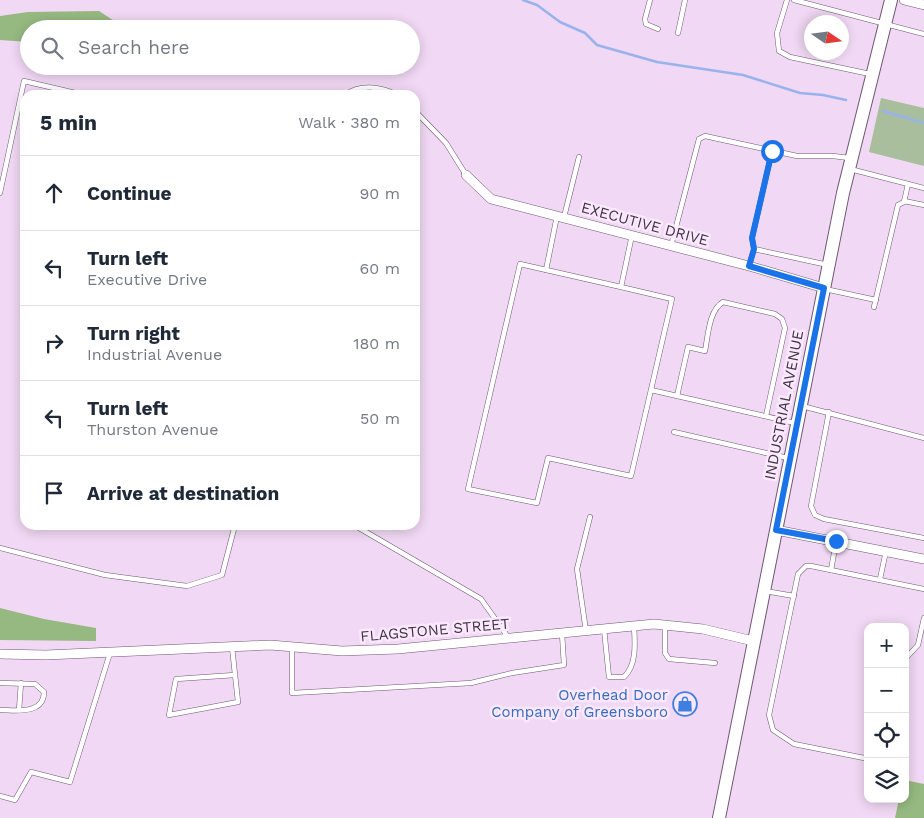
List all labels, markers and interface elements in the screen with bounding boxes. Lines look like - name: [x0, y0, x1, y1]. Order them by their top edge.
- north arrow: [804, 15, 849, 60]
- search box: [20, 20, 420, 75]
- icon: search: [38, 34, 66, 62]
- text: Search here: [78, 36, 189, 59]
- text: 5 min: [40, 110, 97, 135]
- text: Walk · 380 m: [298, 113, 400, 132]
- route start: [761, 140, 784, 163]
- icon: ahead: [40, 179, 68, 207]
- text: Continue: [87, 182, 171, 205]
- text: 90 m: [359, 184, 400, 203]
- street label: EXECUTIVE DRIVE: [579, 198, 711, 250]
- text: Turn left: [87, 247, 168, 270]
- icon: left: [40, 254, 68, 282]
- text: 60 m: [360, 259, 400, 278]
- text: Executive Drive: [87, 270, 207, 289]
- text: Turn right: [87, 322, 180, 345]
- icon: right: [40, 329, 68, 357]
- street label: INDUSTRIAL AVENUE: [761, 329, 807, 481]
- text: 180 m: [353, 334, 400, 353]
- text: Industrial Avenue: [87, 345, 222, 364]
- text: Turn left: [87, 397, 168, 420]
- icon: left: [40, 404, 68, 432]
- text: 50 m: [360, 409, 400, 428]
- text: Thurston Avenue: [87, 420, 218, 439]
- icon: arrive: [40, 479, 68, 507]
- text: Arrive at destination: [87, 482, 279, 505]
- route end: [825, 530, 848, 553]
- street label: FLAGSTONE STREET: [360, 615, 510, 645]
- map controls: [864, 623, 909, 803]
- button: +: [864, 623, 909, 668]
- button: −: [864, 668, 909, 713]
- place label: Overhead Door Company of Greensboro: [491, 686, 668, 721]
- shop icon: Overhead Door Company of Greensboro: [672, 691, 698, 717]
- button: locate: [864, 713, 909, 758]
- button: layers: [864, 758, 909, 803]

